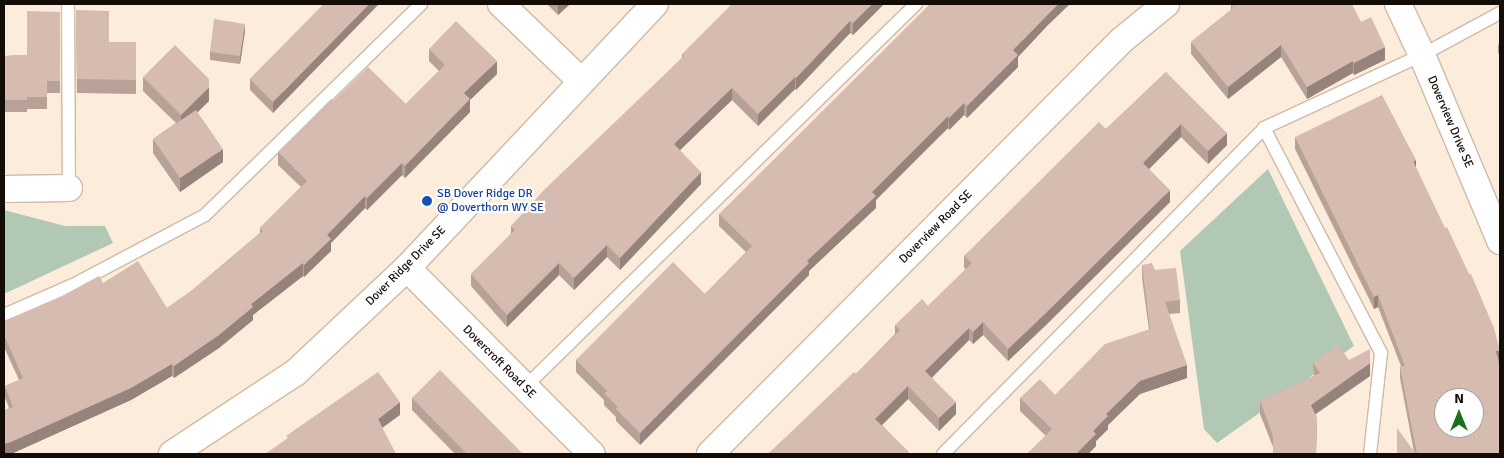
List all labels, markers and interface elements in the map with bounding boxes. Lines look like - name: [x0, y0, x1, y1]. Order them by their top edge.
- street label: Doverview Drive SE: [1424, 74, 1476, 170]
- place label: SB Dover Ridge DR @ Doverthorn WY SE: [437, 187, 544, 215]
- street label: Doverview Road SE: [896, 187, 976, 267]
- marker: SB Dover Ridge DR @ Doverthorn WY SE: [421, 195, 433, 207]
- street label: Dover Ridge Drive SE: [363, 223, 449, 309]
- street label: Dovercroft Road SE: [459, 322, 539, 402]
- north arrow: [1434, 388, 1484, 438]
- text: N: [1454, 390, 1464, 407]

